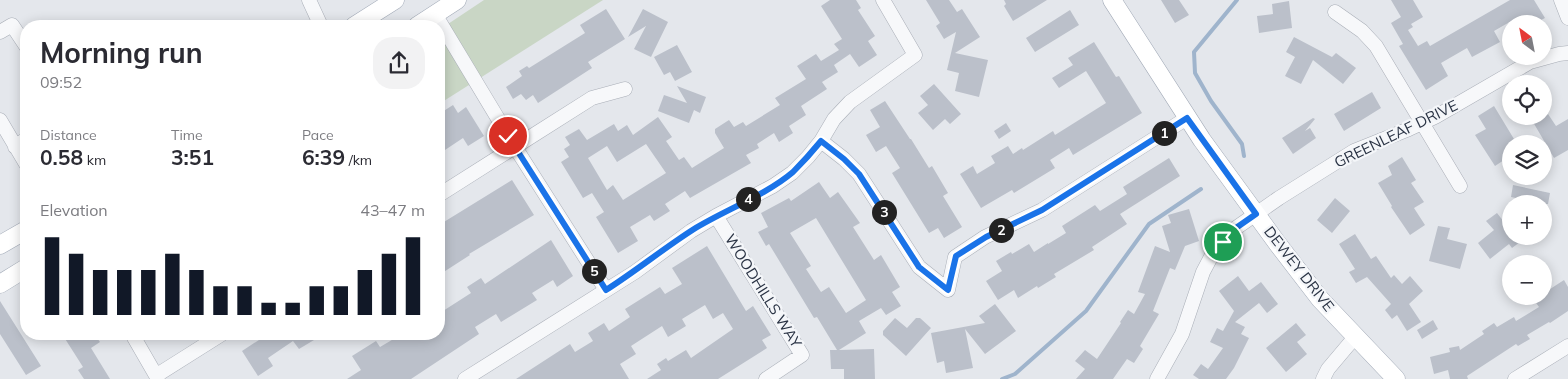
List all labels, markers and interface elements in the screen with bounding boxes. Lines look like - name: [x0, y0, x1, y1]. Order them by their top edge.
- north arrow: [1502, 15, 1552, 65]
- map controls: [1502, 15, 1552, 305]
- text: Morning run: [40, 35, 203, 70]
- button: share: [373, 37, 425, 89]
- text: 09:52: [40, 72, 82, 92]
- button: locate: [1502, 75, 1552, 125]
- street label: GREENLEAF DRIVE: [1331, 95, 1461, 172]
- pin: [487, 115, 529, 157]
- pin: 1: [1152, 120, 1176, 146]
- icon: check: [494, 122, 522, 150]
- text: 1: [1160, 124, 1169, 142]
- text: Distance: [40, 126, 97, 144]
- text: Time: [171, 126, 203, 144]
- text: Pace: [302, 126, 334, 144]
- button: layers: [1502, 135, 1552, 185]
- text: 0.58: [40, 144, 83, 170]
- text: 3:51: [171, 144, 214, 170]
- text: 6:39: [302, 144, 345, 170]
- text: km: [83, 151, 106, 169]
- text: /km: [345, 151, 372, 169]
- pin: 4: [736, 186, 760, 212]
- text: 4: [744, 190, 753, 208]
- button: +: [1502, 195, 1552, 245]
- text: Elevation: [40, 200, 108, 220]
- text: 43–47 m: [360, 200, 425, 220]
- pin: 3: [872, 200, 896, 224]
- text: 3: [880, 203, 889, 221]
- pin: 2: [988, 218, 1014, 242]
- text: 2: [997, 221, 1006, 239]
- pin: [1202, 221, 1244, 263]
- street label: DEWEY DRIVE: [1260, 222, 1339, 315]
- icon: arrive: [1209, 228, 1237, 256]
- street label: WOODHILLS WAY: [721, 230, 807, 352]
- button: −: [1502, 255, 1552, 305]
- pin: 5: [582, 258, 606, 284]
- text: 5: [590, 262, 599, 280]

